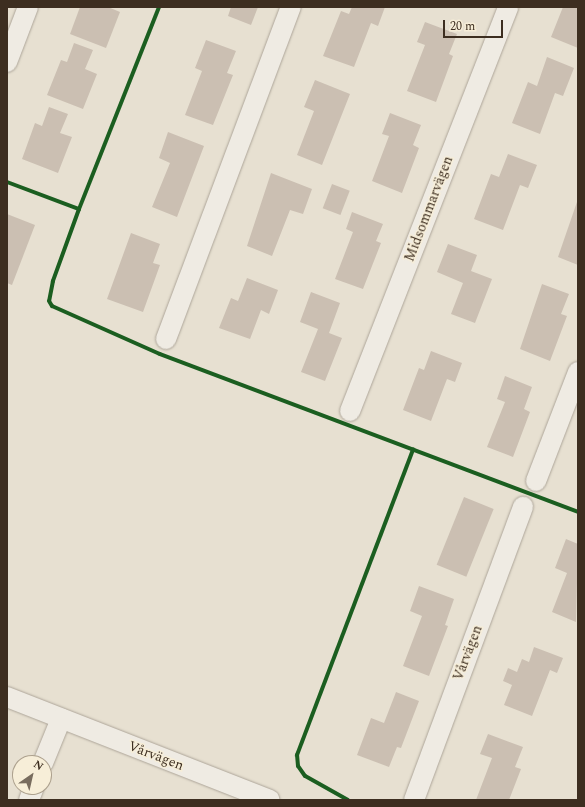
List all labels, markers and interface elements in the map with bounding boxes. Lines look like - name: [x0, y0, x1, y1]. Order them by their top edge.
- scale bar: [445, 12, 505, 38]
- text: 20 m: [450, 17, 475, 36]
- street label: Midsommarvägen: [401, 154, 457, 264]
- street label: Vårvägen: [450, 623, 486, 683]
- street label: Vårvägen: [126, 738, 186, 774]
- north arrow: [12, 755, 52, 795]
- text: N: [30, 756, 47, 775]

